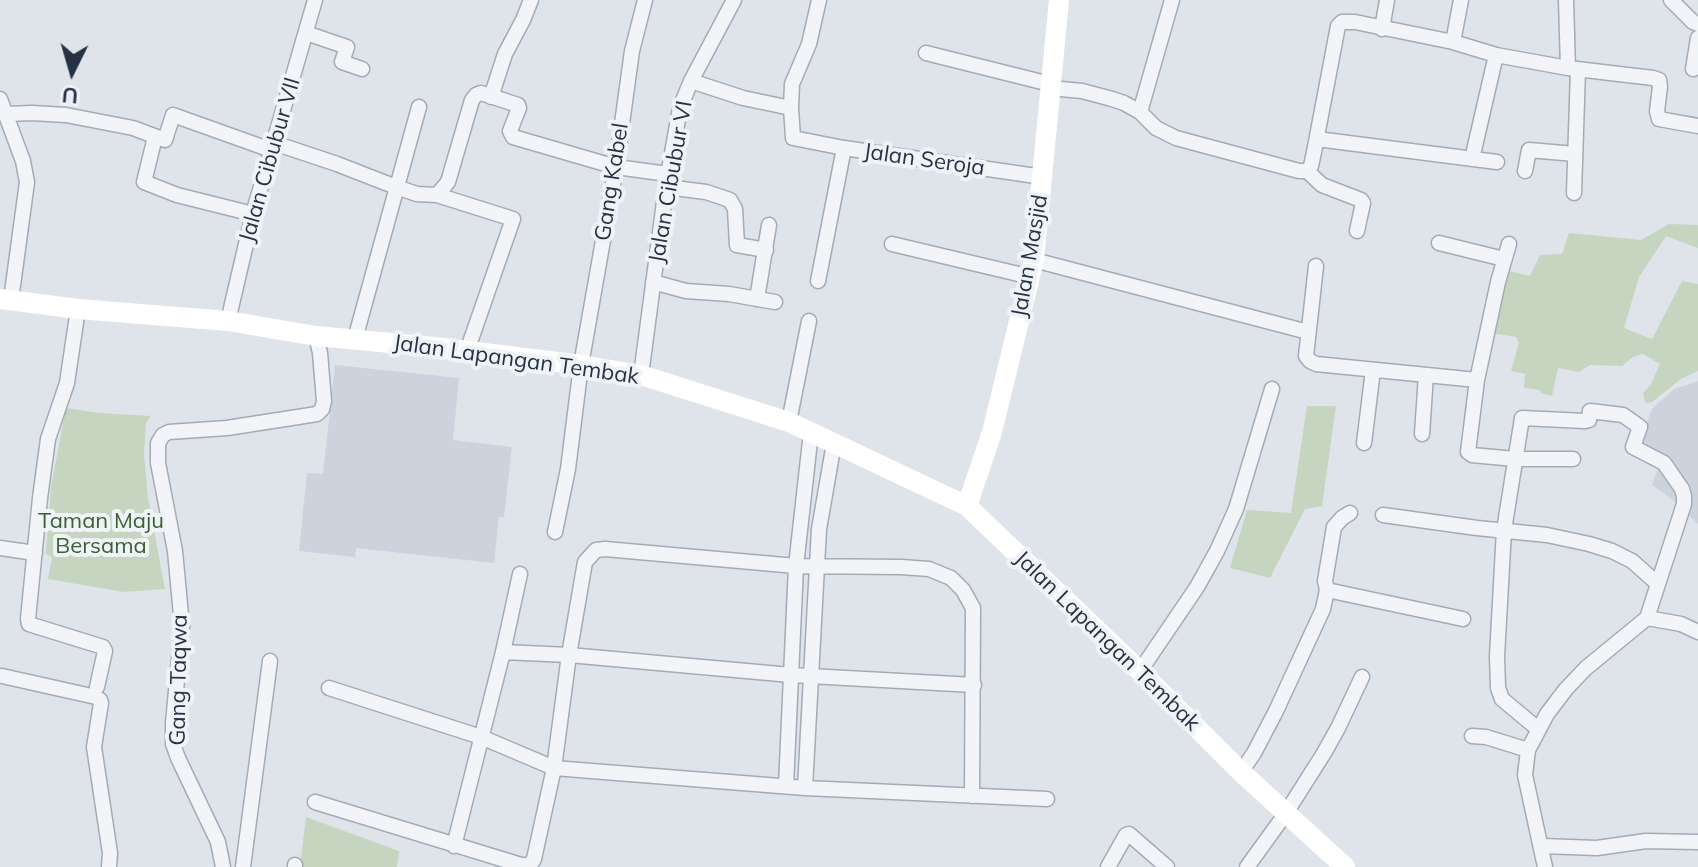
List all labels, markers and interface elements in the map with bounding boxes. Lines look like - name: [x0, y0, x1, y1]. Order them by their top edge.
- north arrow: [32, 32, 112, 112]
- street label: Jalan Cibubur VII: [234, 75, 306, 245]
- text: U: [61, 81, 79, 111]
- street label: Jalan Cibubur VI: [644, 99, 698, 265]
- street label: Gang Kabel: [590, 121, 634, 243]
- street label: Jalan Seroja: [862, 138, 986, 182]
- street label: Jalan Masjid: [1006, 193, 1054, 319]
- street label: Jalan Lapangan Tembak: [392, 330, 640, 390]
- park label: Taman Maju Bersama: [38, 508, 164, 560]
- street label: Jalan Lapangan Tembak: [1009, 545, 1205, 737]
- street label: Gang Taqwa: [165, 614, 193, 746]

